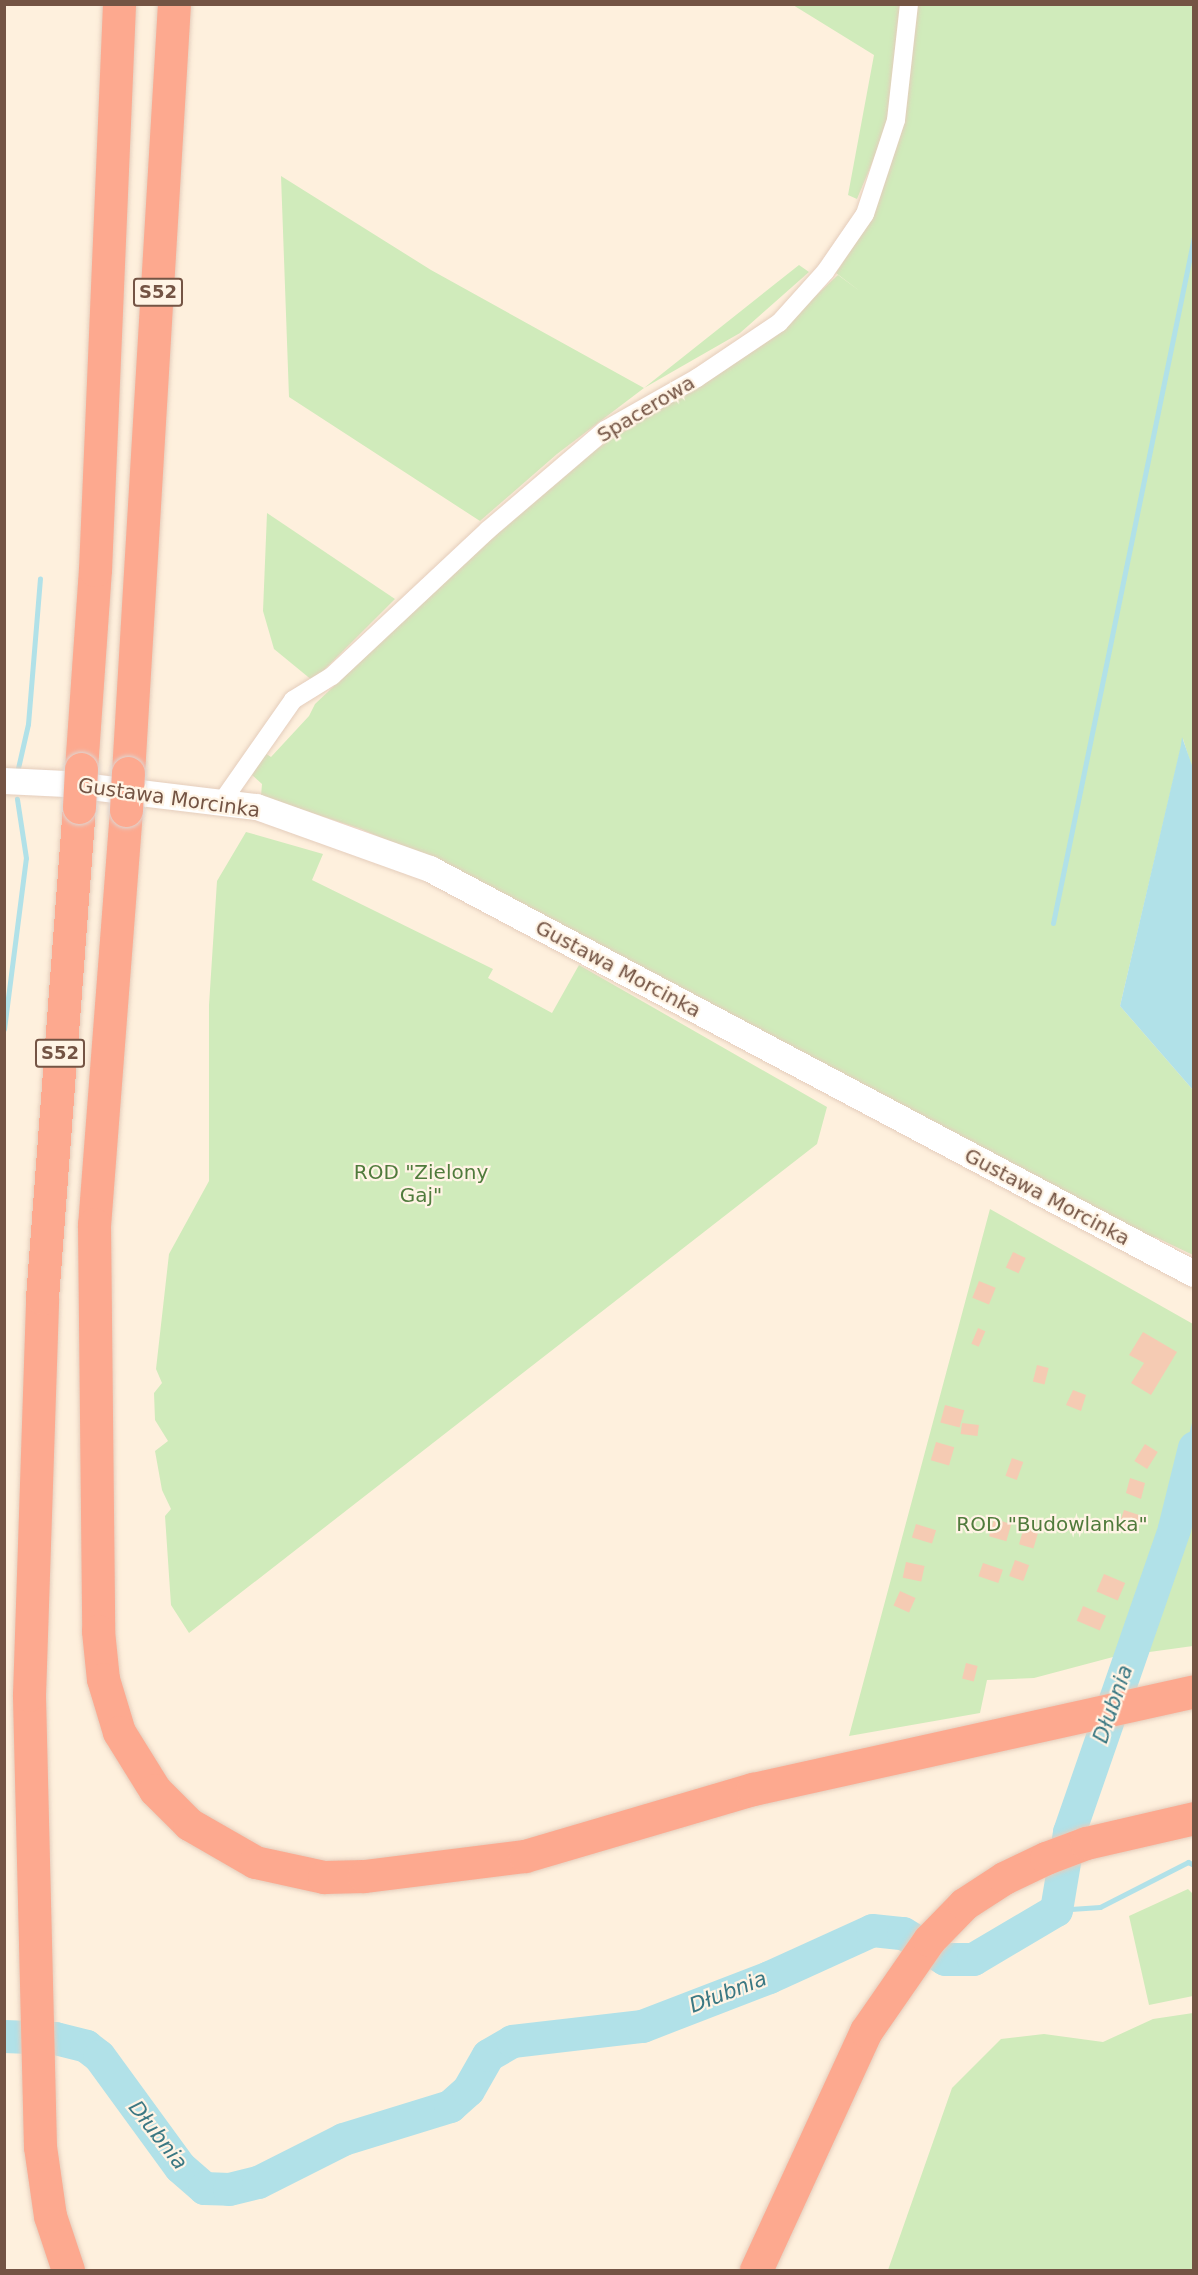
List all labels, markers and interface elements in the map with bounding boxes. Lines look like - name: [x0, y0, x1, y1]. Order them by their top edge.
- road number: S52: [132, 277, 184, 307]
- street label: Spacerowa: [593, 370, 699, 448]
- street label: Gustawa Morcinka: [76, 773, 262, 823]
- street label: Gustawa Morcinka: [531, 915, 705, 1023]
- road number: S52: [34, 1038, 86, 1068]
- street label: Gustawa Morcinka: [960, 1143, 1134, 1251]
- park label: ROD "Zielony Gaj": [354, 1160, 488, 1207]
- park label: ROD "Budowlanka": [956, 1512, 1148, 1536]
- water label: Dłubnia: [1088, 1662, 1138, 1746]
- water label: Dłubnia: [686, 1966, 770, 2018]
- water label: Dłubnia: [123, 2095, 193, 2175]

